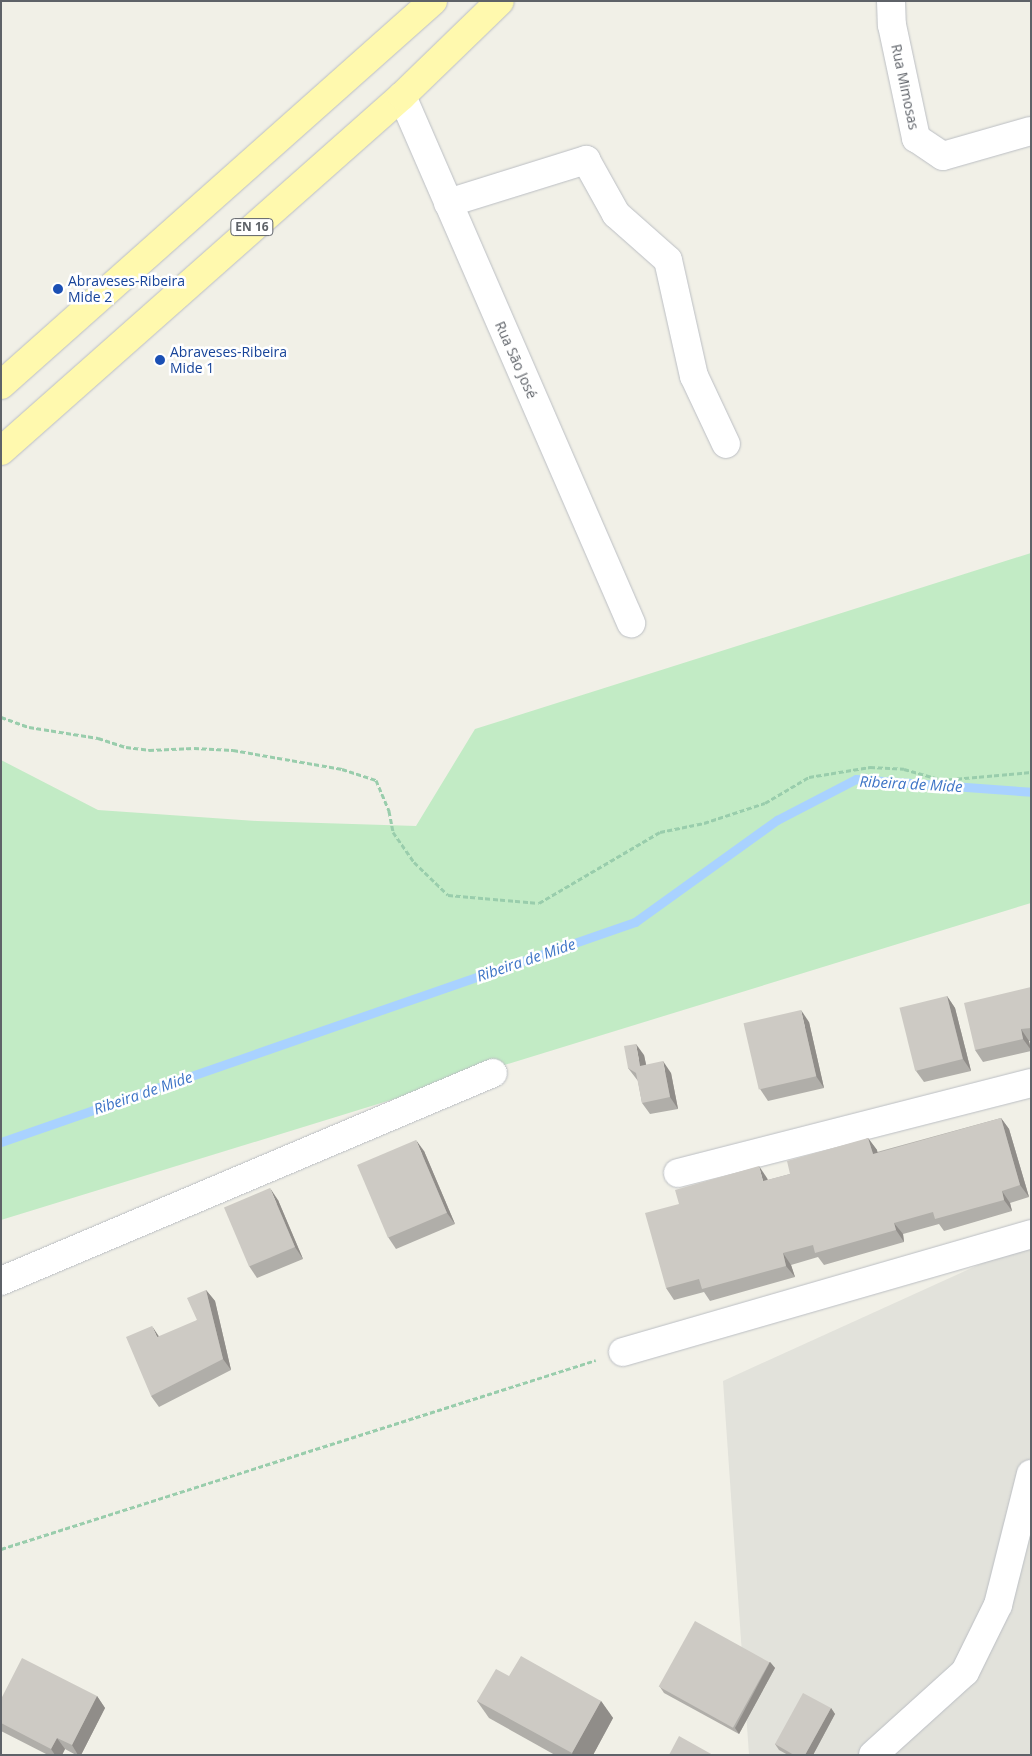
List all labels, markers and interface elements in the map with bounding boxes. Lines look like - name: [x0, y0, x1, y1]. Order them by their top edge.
- street label: Rua Mimosas: [888, 43, 922, 131]
- road number: EN 16: [230, 218, 274, 236]
- place label: Abraveses-Ribeira Mide 2: [68, 273, 185, 306]
- marker: Abraveses-Ribeira Mide 2: [52, 283, 64, 295]
- street label: Rua São José: [491, 319, 541, 401]
- place label: Abraveses-Ribeira Mide 1: [170, 344, 287, 377]
- marker: Abraveses-Ribeira Mide 1: [154, 354, 166, 366]
- water label: Ribeira de Mide: [859, 772, 963, 796]
- water label: Ribeira de Mide: [474, 935, 578, 985]
- water label: Ribeira de Mide: [91, 1068, 195, 1118]

